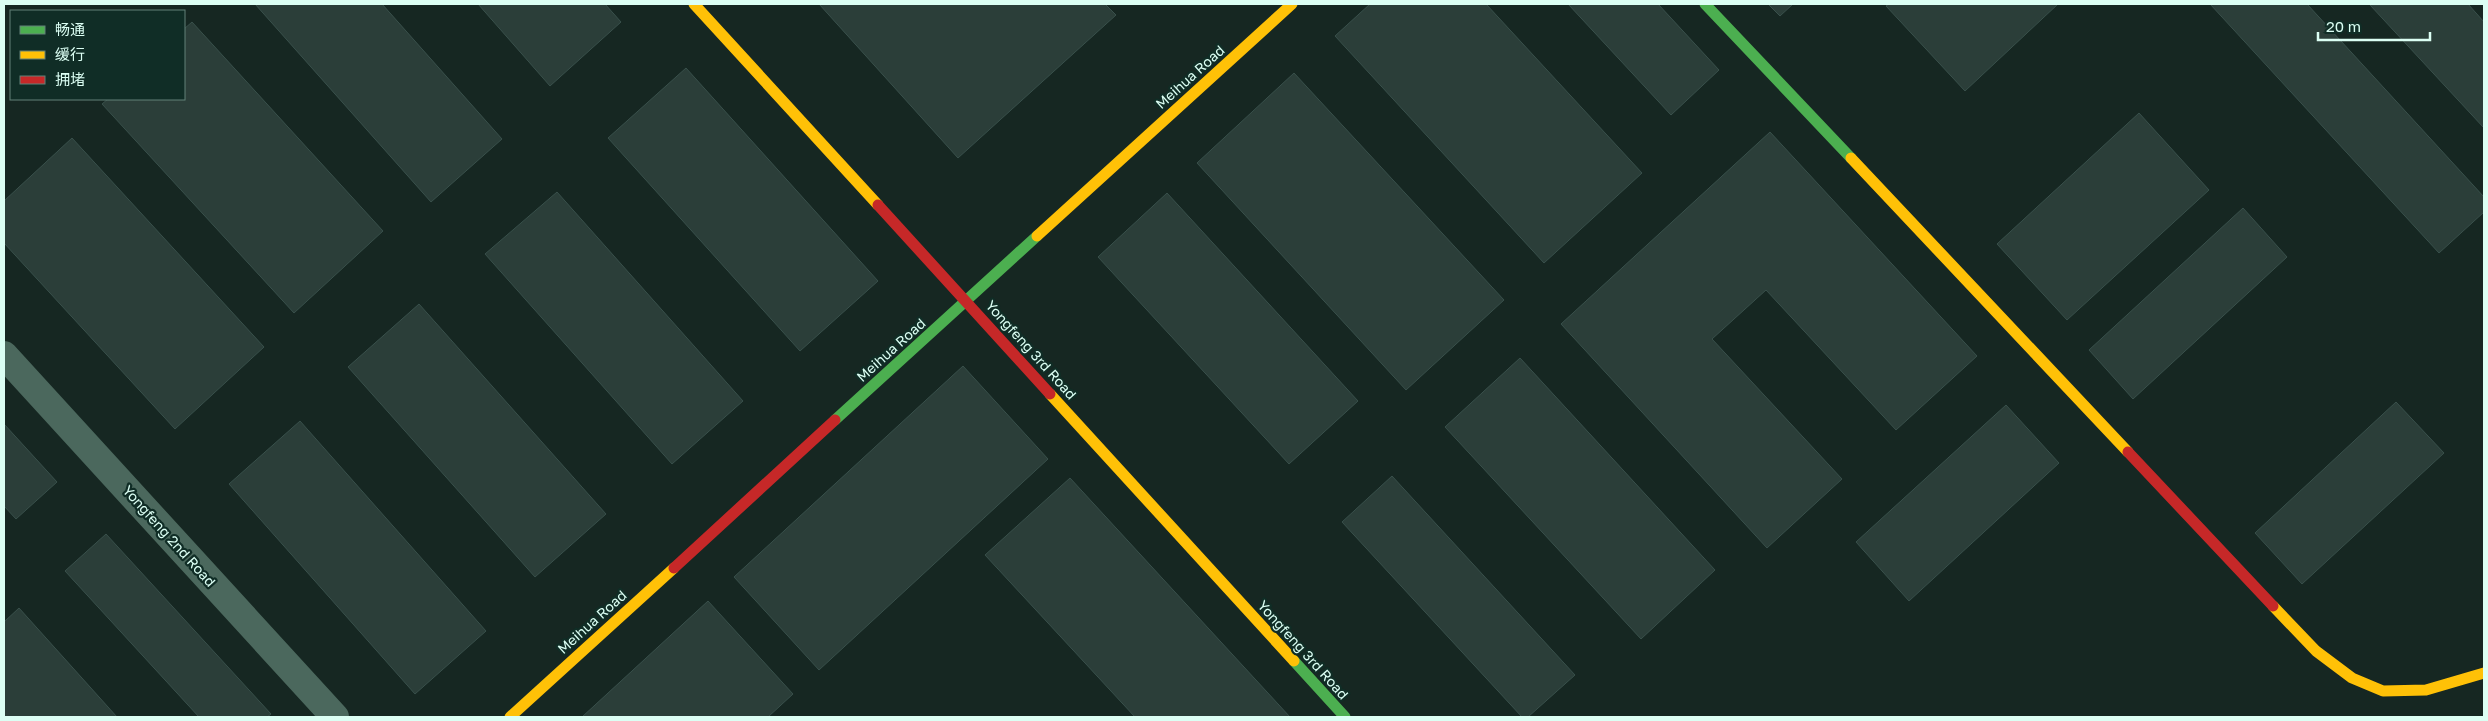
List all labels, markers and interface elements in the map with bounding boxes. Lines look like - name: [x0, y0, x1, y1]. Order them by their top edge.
- legend: [10, 10, 185, 100]
- scale bar: [2318, 10, 2430, 42]
- text: 20 m: [2326, 17, 2361, 35]
- text: 畅通: [55, 20, 85, 38]
- street label: Meihua Road: [1152, 41, 1228, 112]
- text: 缓行: [55, 45, 85, 63]
- text: 拥堵: [55, 70, 85, 88]
- street label: Yongfeng 3rd Road: [982, 297, 1080, 403]
- street label: Meihua Road: [853, 314, 929, 385]
- street label: Yongfeng 2nd Road: [119, 482, 219, 590]
- street label: Meihua Road: [554, 586, 630, 657]
- street label: Yongfeng 3rd Road: [1254, 597, 1352, 703]

